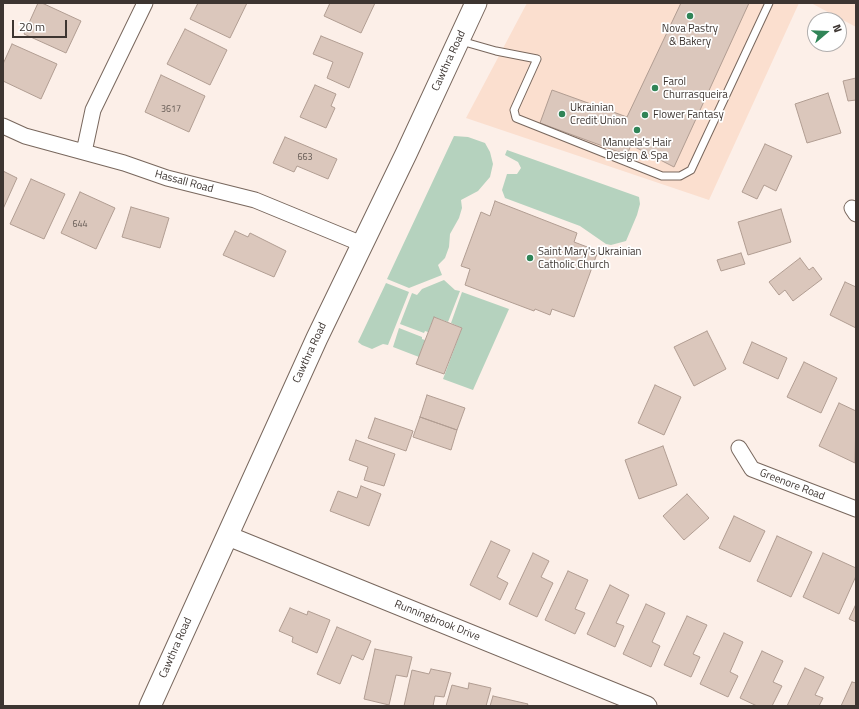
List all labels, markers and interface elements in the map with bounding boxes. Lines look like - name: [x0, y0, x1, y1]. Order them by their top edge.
- marker: Nova Pastry & Bakery: [685, 11, 695, 21]
- scale bar: [14, 12, 69, 38]
- north arrow: [807, 12, 847, 52]
- text: 20 m: [19, 17, 45, 36]
- place label: Nova Pastry & Bakery: [662, 22, 718, 48]
- text: N: [829, 22, 846, 35]
- street label: Cawthra Road: [429, 29, 469, 93]
- place label: Farol Churrasqueira: [663, 75, 728, 101]
- marker: Farol Churrasqueira: [650, 83, 660, 93]
- place label: Ukrainian Credit Union: [570, 101, 627, 127]
- house number: 3617: [161, 105, 181, 115]
- place label: Flower Fantasy: [653, 108, 724, 122]
- marker: Ukrainian Credit Union: [557, 109, 567, 119]
- marker: Flower Fantasy: [640, 110, 650, 120]
- marker: Manuela's Hair Design & Spa: [632, 125, 642, 135]
- place label: Manuela's Hair Design & Spa: [603, 136, 671, 162]
- house number: 663: [297, 153, 313, 163]
- street label: Hassall Road: [153, 168, 215, 196]
- house number: 644: [72, 220, 88, 230]
- place label: Saint Mary's Ukrainian Catholic Church: [538, 245, 641, 271]
- marker: Saint Mary's Ukrainian Catholic Church: [525, 253, 535, 263]
- street label: Cawthra Road: [290, 321, 330, 385]
- street label: Greenore Road: [758, 467, 826, 503]
- street label: Runningbrook Drive: [392, 598, 482, 644]
- street label: Cawthra Road: [157, 616, 195, 680]

